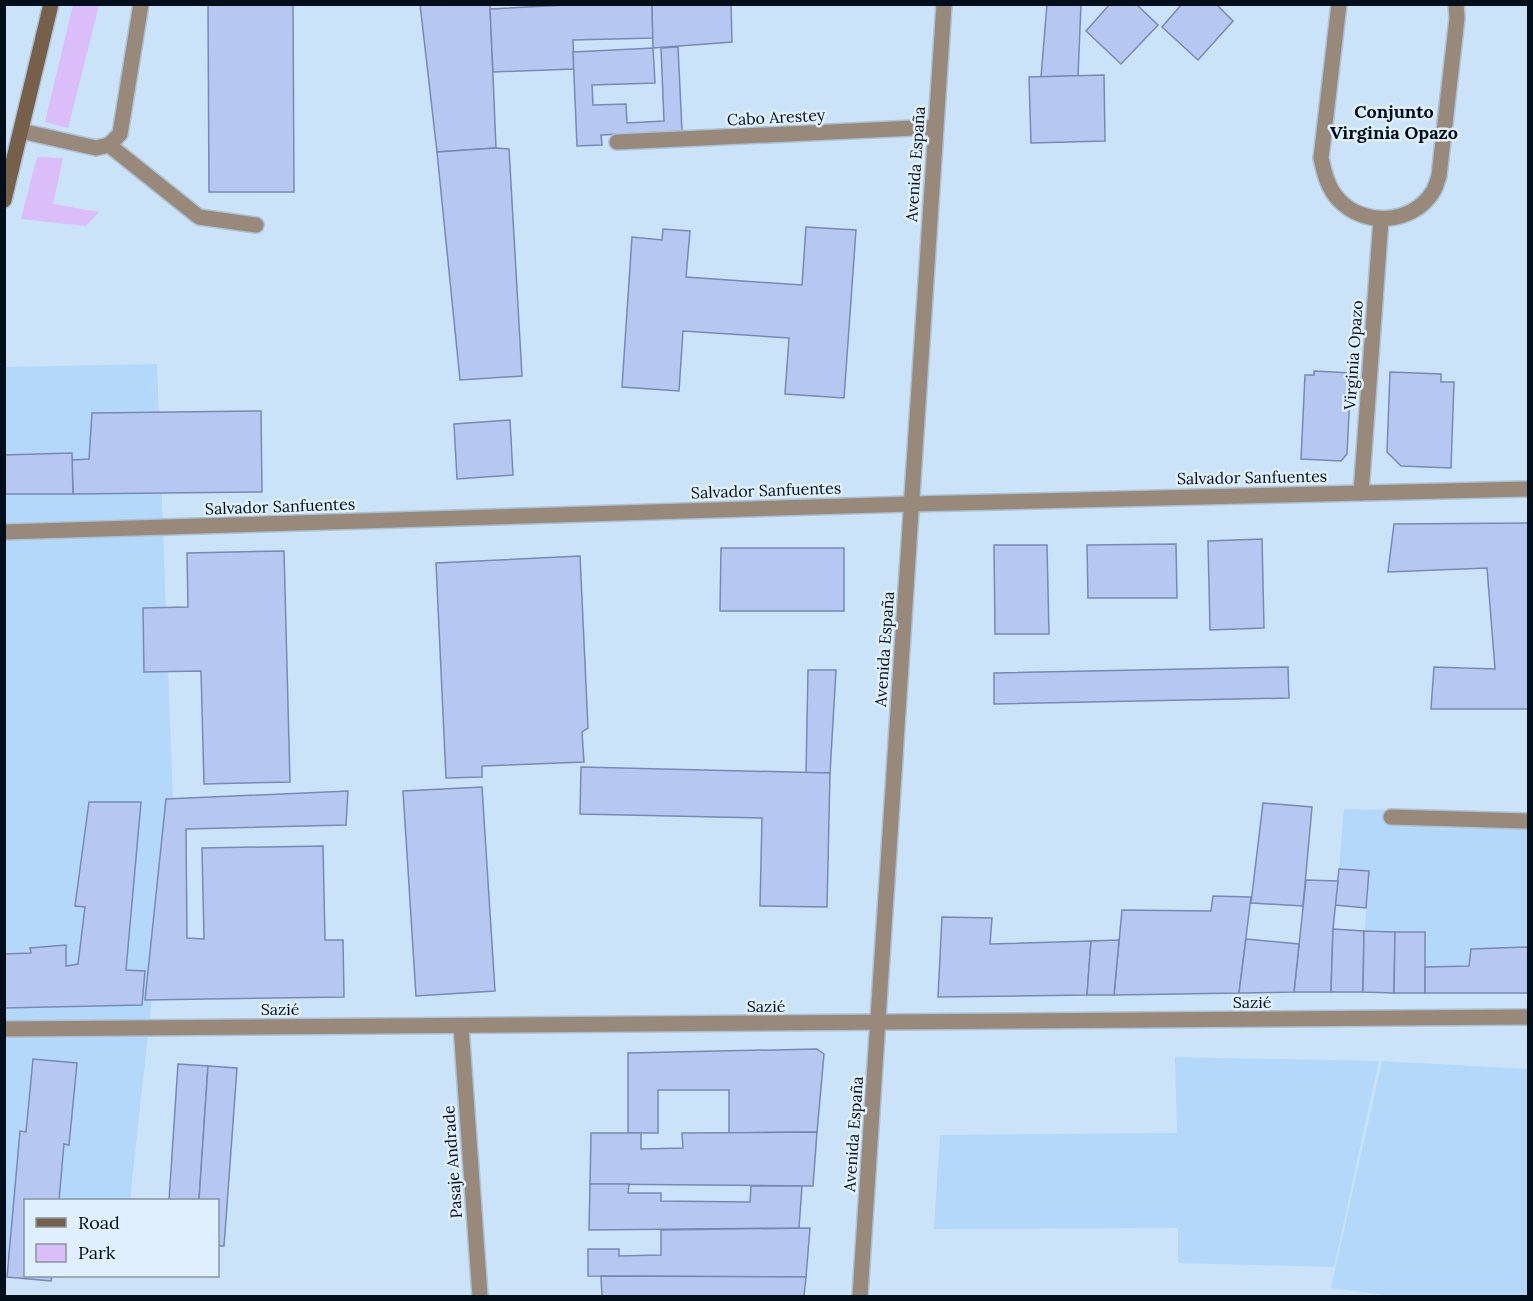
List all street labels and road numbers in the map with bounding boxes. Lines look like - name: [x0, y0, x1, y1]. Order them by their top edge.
- street label: Cabo Arestey: [726, 104, 826, 130]
- street label: Avenida España: [901, 106, 929, 223]
- street label: Virginia Opazo: [1339, 299, 1367, 412]
- street label: Salvador Sanfuentes: [1177, 466, 1327, 488]
- street label: Salvador Sanfuentes: [691, 477, 841, 503]
- street label: Salvador Sanfuentes: [205, 493, 355, 519]
- street label: Avenida España: [870, 591, 898, 708]
- street label: Sazié: [1233, 992, 1272, 1012]
- street label: Sazié: [747, 996, 786, 1016]
- street label: Sazié: [261, 999, 300, 1019]
- street label: Avenida España: [839, 1076, 867, 1193]
- street label: Pasaje Andrade: [438, 1105, 466, 1219]

